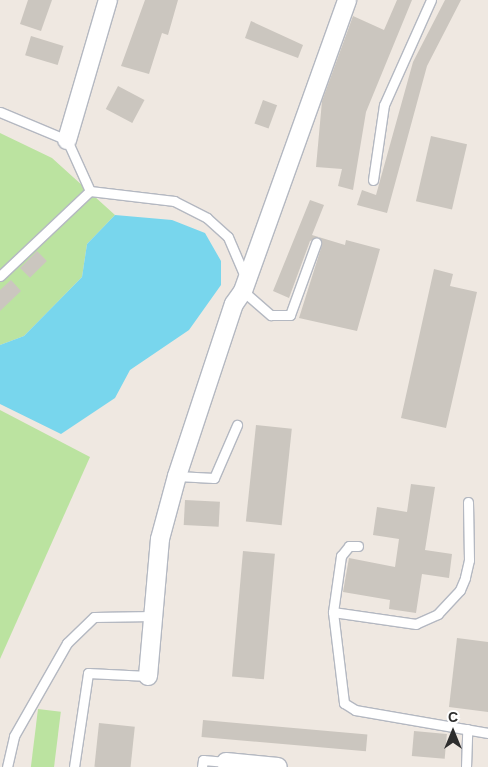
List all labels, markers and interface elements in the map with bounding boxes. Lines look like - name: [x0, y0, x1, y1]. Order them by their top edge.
- north arrow: [428, 707, 478, 757]
- text: С: [448, 709, 458, 725]

